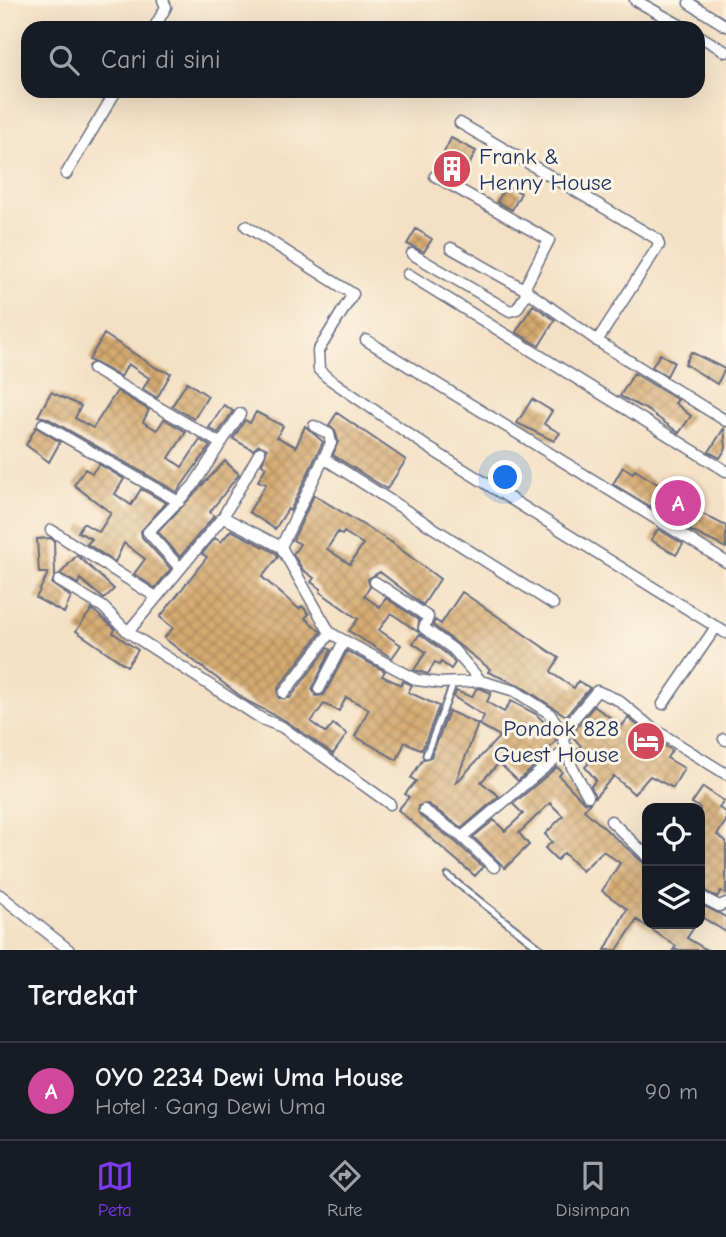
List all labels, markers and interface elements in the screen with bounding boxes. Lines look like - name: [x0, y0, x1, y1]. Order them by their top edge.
- search box: [21, 21, 705, 98]
- icon: search: [45, 41, 83, 79]
- text: Cari di sini: [101, 45, 221, 75]
- place label: Frank & Henny House: [479, 143, 612, 196]
- building icon: Frank & Henny House: [431, 148, 473, 190]
- your location: [488, 460, 522, 494]
- pin: A: [655, 477, 701, 529]
- place label: Pondok 828 Guest House: [494, 715, 619, 768]
- hotel icon: Pondok 828 Guest House: [625, 720, 667, 762]
- map controls: [642, 803, 705, 929]
- button: locate: [642, 803, 705, 866]
- button: layers: [642, 866, 705, 929]
- text: Terdekat: [28, 978, 137, 1013]
- text: OYO 2234 Dewi Uma House: [95, 1063, 403, 1093]
- text: A: [45, 1078, 57, 1105]
- text: 90 m: [645, 1078, 698, 1105]
- text: Hotel · Gang Dewi Uma: [95, 1093, 326, 1120]
- tab: Peta: [96, 1157, 134, 1221]
- tab: Rute: [326, 1157, 364, 1221]
- tab: Disimpan: [555, 1157, 630, 1221]

